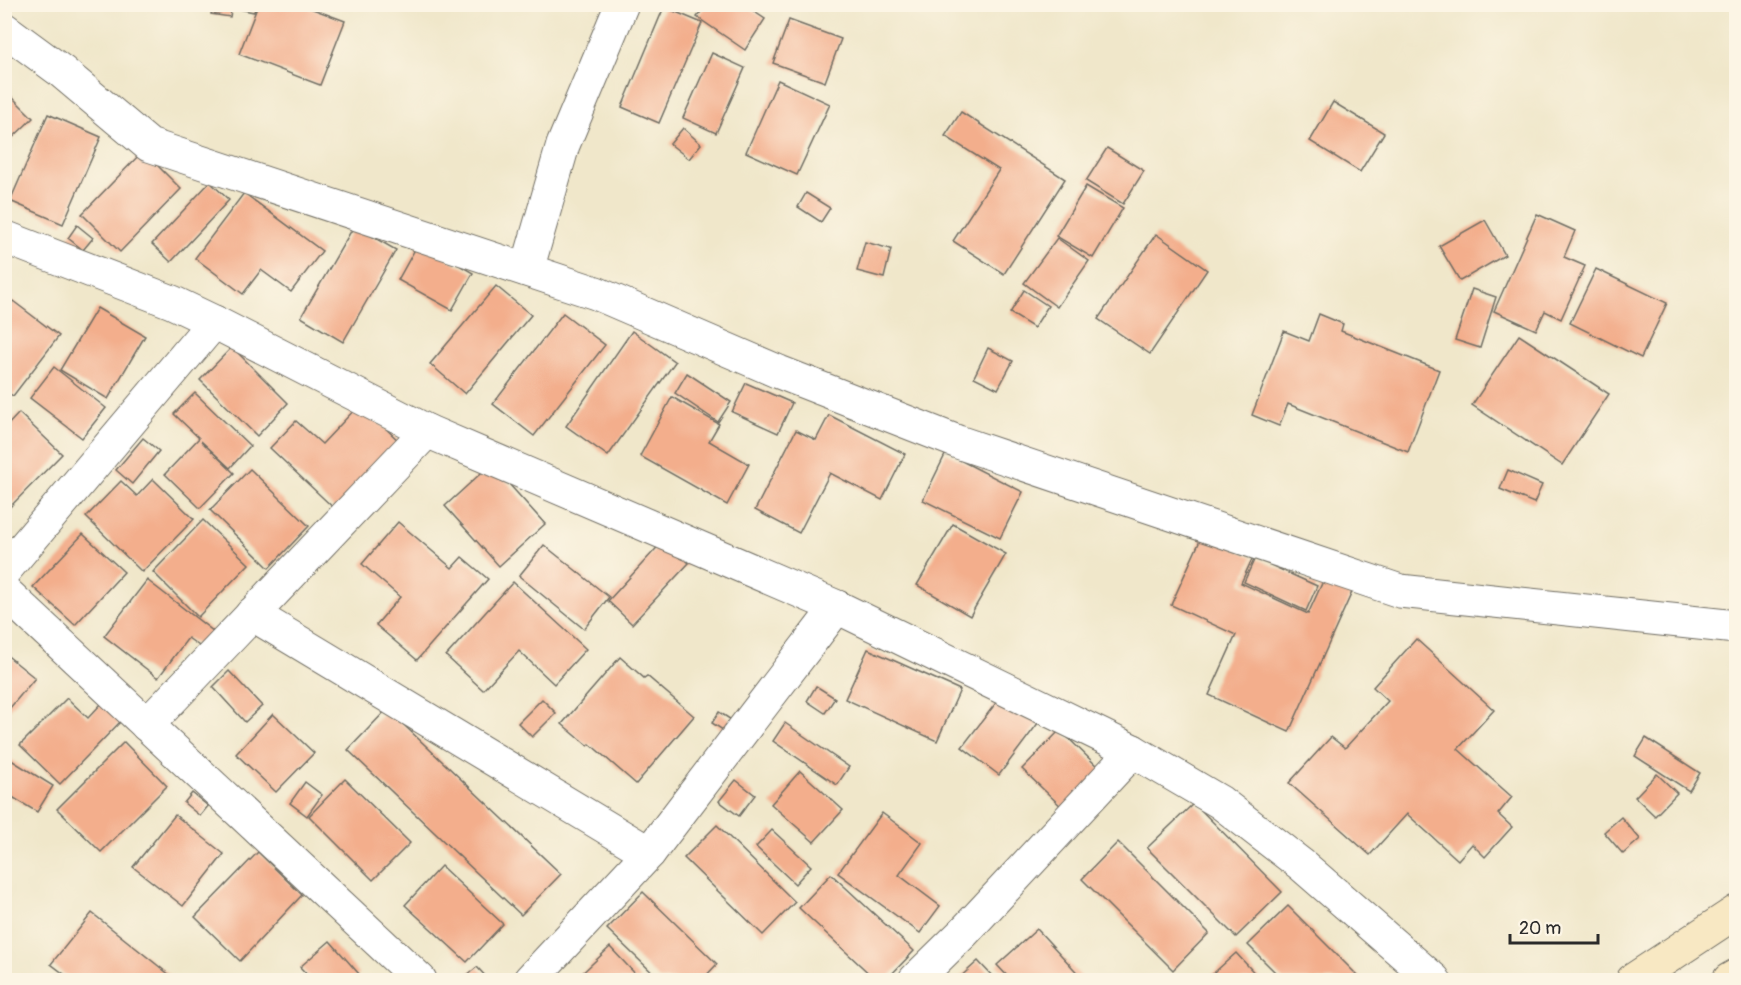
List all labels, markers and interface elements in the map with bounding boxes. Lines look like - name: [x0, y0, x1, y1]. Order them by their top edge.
- scale bar: [1510, 907, 1598, 945]
- text: 20 m: [1519, 917, 1561, 940]

